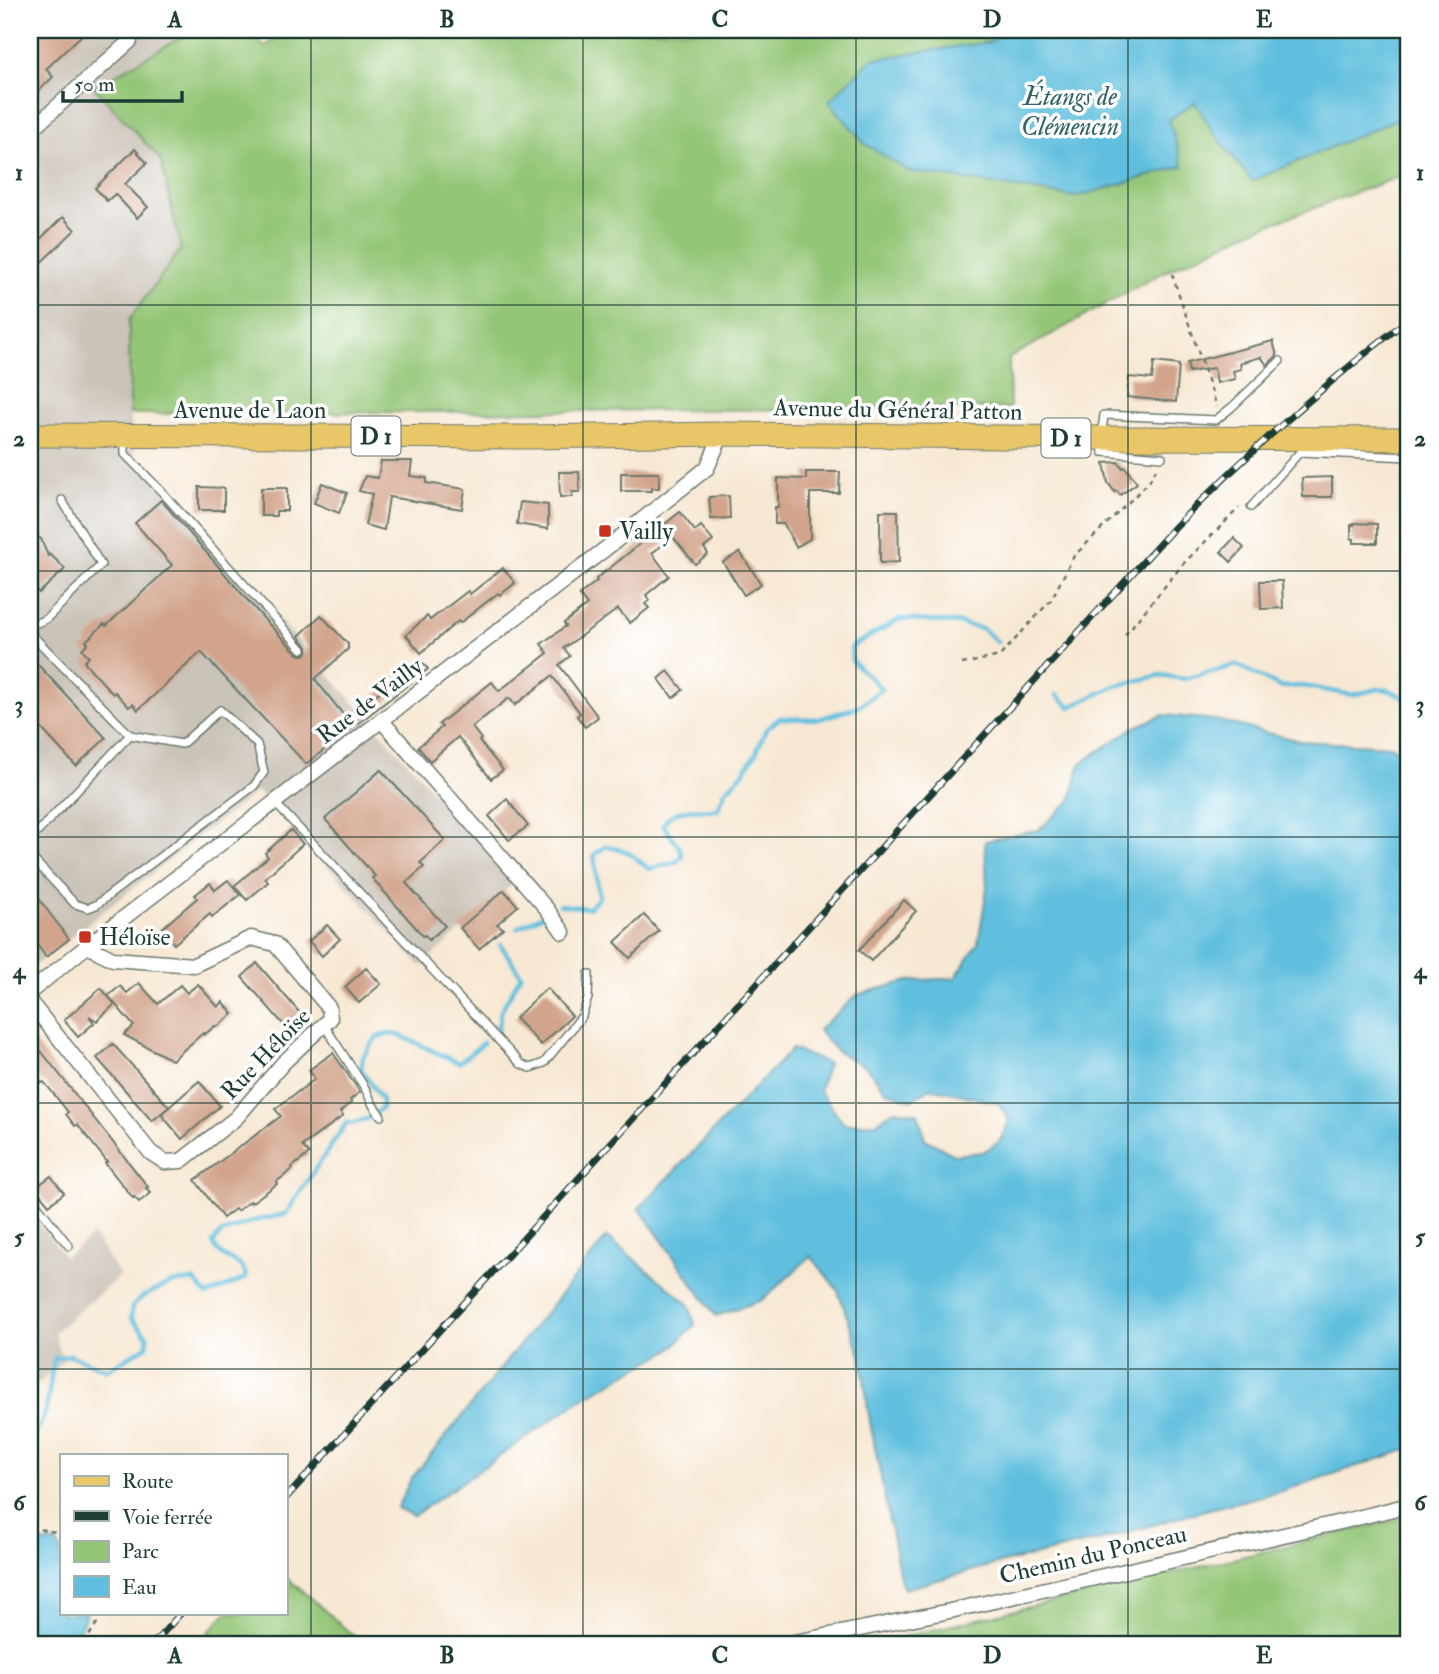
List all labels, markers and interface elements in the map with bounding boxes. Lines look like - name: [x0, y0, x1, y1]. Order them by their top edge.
- text: A: [167, 5, 183, 34]
- text: B: [439, 5, 455, 34]
- text: C: [712, 5, 728, 34]
- text: D: [983, 5, 1001, 34]
- text: E: [1256, 5, 1273, 34]
- scale bar: [63, 60, 182, 104]
- text: 50 m: [74, 71, 115, 98]
- water label: Étangs de Clémencin: [1021, 79, 1119, 143]
- text: 1: [15, 158, 23, 187]
- text: 1: [1416, 158, 1424, 187]
- street label: Avenue du Général Patton: [772, 392, 1023, 428]
- street label: Avenue de Laon: [173, 395, 326, 426]
- road number: D 1: [352, 416, 400, 456]
- road number: D 1: [1042, 418, 1090, 458]
- text: 2: [13, 424, 25, 453]
- text: 2: [1414, 424, 1426, 453]
- place label: Vailly: [619, 516, 673, 547]
- marker: Vailly: [597, 523, 613, 539]
- street label: Rue de Vailly: [311, 651, 430, 751]
- text: 3: [15, 690, 23, 719]
- text: 3: [1416, 690, 1424, 719]
- place label: Héloïse: [99, 922, 171, 953]
- marker: Héloïse: [77, 929, 93, 945]
- text: 4: [12, 956, 27, 985]
- text: 4: [1413, 956, 1428, 985]
- street label: Rue Héloïse: [215, 1001, 317, 1107]
- text: 5: [14, 1222, 25, 1251]
- text: 5: [1415, 1222, 1426, 1251]
- legend: [60, 1454, 287, 1614]
- text: Route: [122, 1468, 174, 1495]
- text: 6: [13, 1488, 27, 1517]
- text: 6: [1414, 1488, 1428, 1517]
- text: Voie ferrée: [122, 1504, 213, 1531]
- street label: Chemin du Ponceau: [996, 1518, 1190, 1592]
- text: Parc: [122, 1538, 159, 1565]
- text: Eau: [122, 1574, 157, 1601]
- text: A: [167, 1641, 183, 1670]
- text: B: [439, 1641, 455, 1670]
- text: C: [712, 1641, 728, 1670]
- text: D: [983, 1641, 1001, 1670]
- text: E: [1256, 1641, 1273, 1670]

